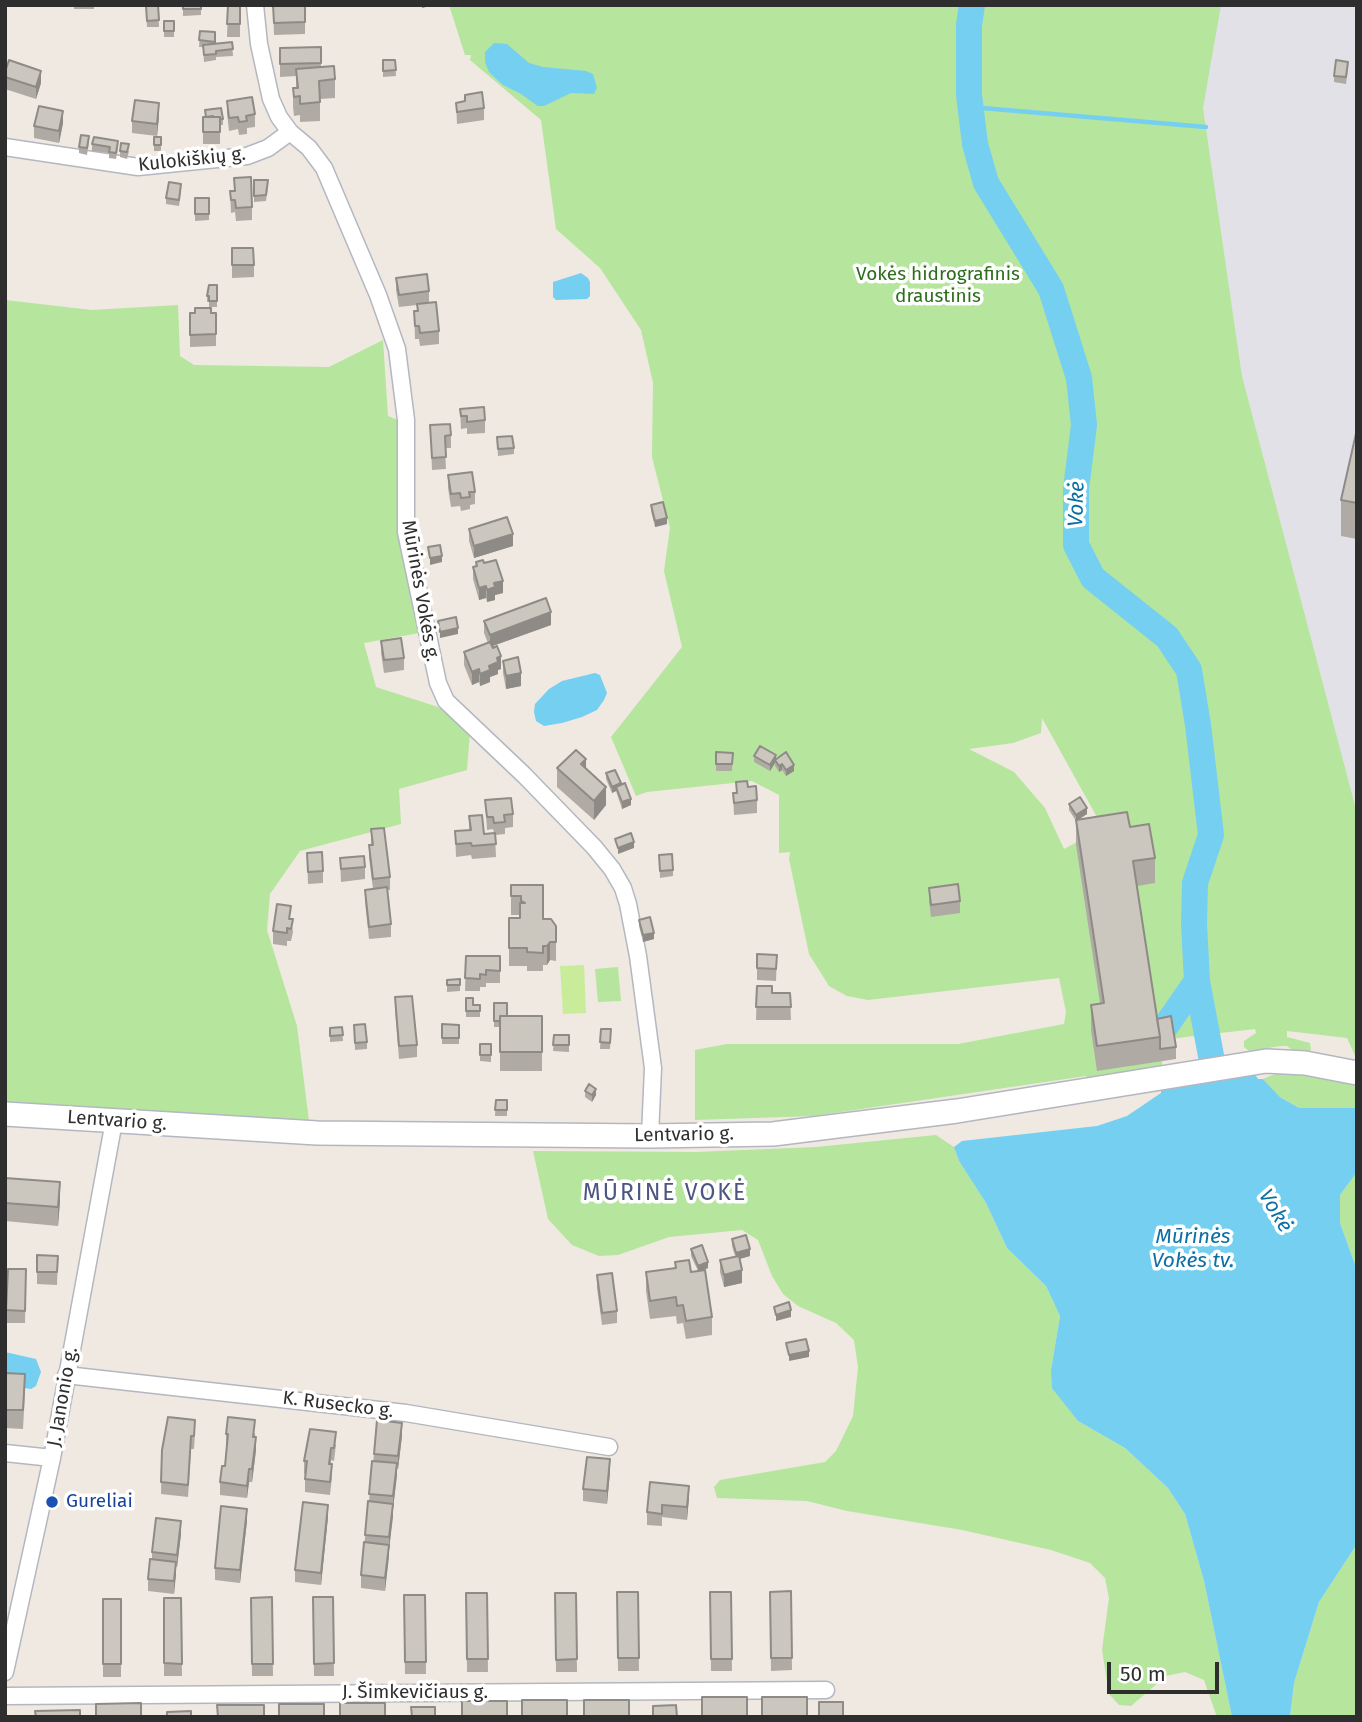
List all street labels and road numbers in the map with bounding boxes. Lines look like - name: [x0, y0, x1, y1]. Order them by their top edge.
- street label: Kulokiškių g.: [137, 143, 247, 177]
- street label: Mūrinės Vokės g.: [396, 518, 444, 664]
- street label: Lentvario g.: [66, 1106, 168, 1136]
- street label: Lentvario g.: [634, 1123, 734, 1147]
- street label: J. Janonio g.: [43, 1345, 83, 1449]
- street label: K. Rusecko g.: [281, 1387, 395, 1423]
- street label: J. Šimkevičiaus g.: [342, 1682, 488, 1704]

